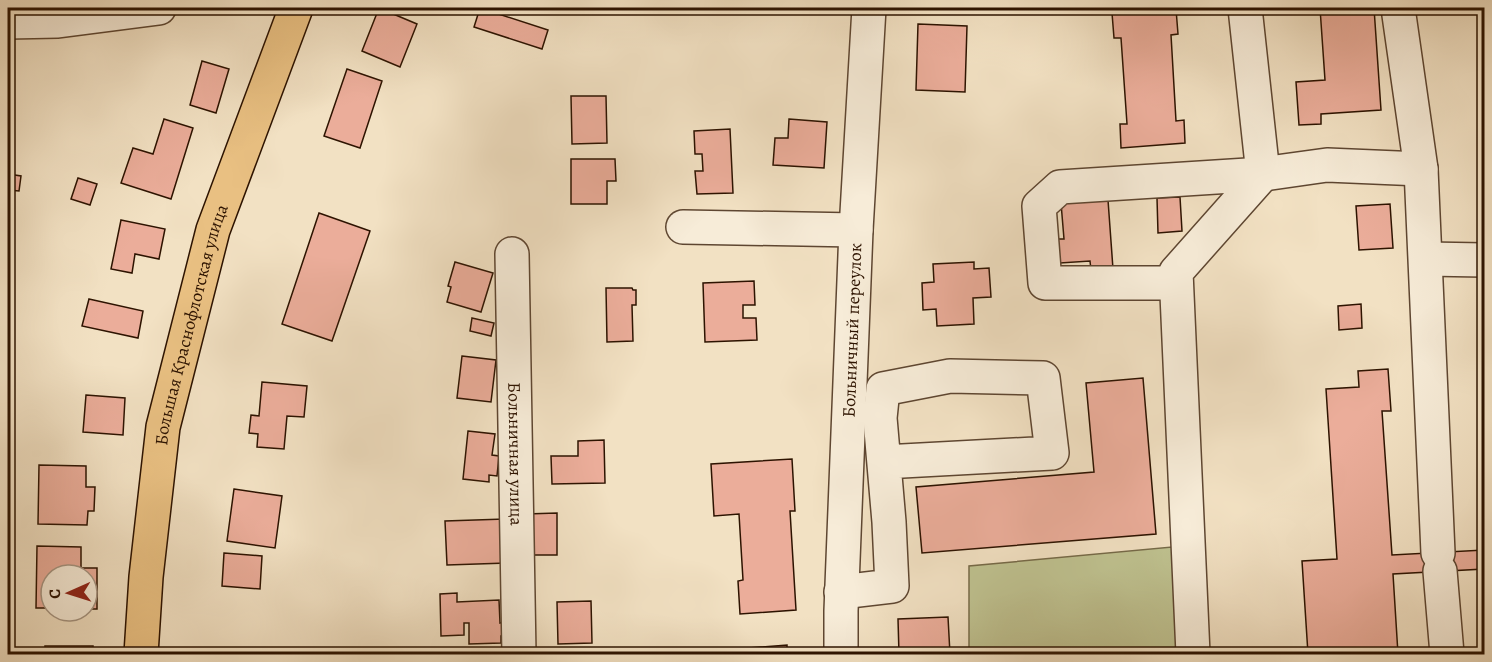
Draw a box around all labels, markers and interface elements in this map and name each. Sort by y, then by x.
street label: Большая Краснофлотская улица [149,200,234,447]
street label: Больничный переулок [837,242,867,418]
street label: Больничная улица [502,382,529,527]
north arrow [39,563,99,623]
text: С [44,588,66,599]

